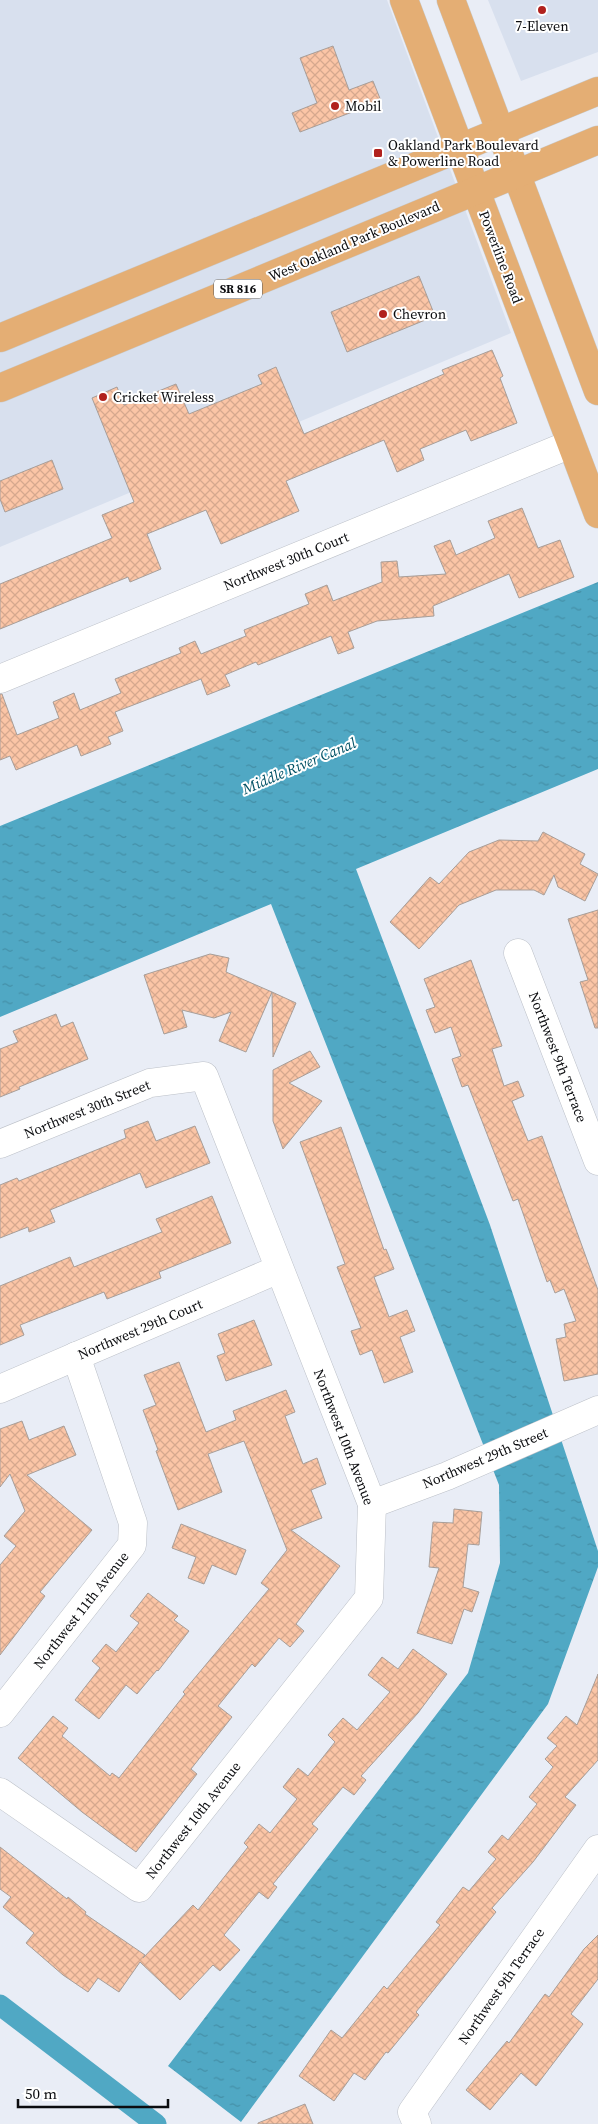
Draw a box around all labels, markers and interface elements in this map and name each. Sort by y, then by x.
marker: 7-Eleven [536,4,548,16]
place label: 7-Eleven [515,16,569,36]
place label: Mobil [345,96,381,116]
marker: Mobil [329,100,341,112]
place label: Oakland Park Boulevard & Powerline Road [388,135,539,171]
marker: Oakland Park Boulevard & Powerline Road [372,147,384,159]
street label: West Oakland Park Boulevard [265,196,443,286]
street label: Powerline Road [474,208,528,306]
road number: SR 816 [214,280,262,298]
place label: Chevron [393,304,447,324]
marker: Chevron [377,308,389,320]
place label: Cricket Wireless [113,387,214,407]
marker: Cricket Wireless [97,391,109,403]
street label: Northwest 30th Court [220,527,352,595]
water label: Middle River Canal [238,732,360,799]
street label: Northwest 9th Terrace [524,989,592,1125]
street label: Northwest 30th Street [21,1074,153,1143]
street label: Northwest 29th Court [75,1294,206,1364]
street label: Northwest 10th Avenue [309,1366,379,1508]
street label: Northwest 29th Street [419,1422,551,1493]
street label: Northwest 11th Avenue [29,1547,133,1673]
street label: Northwest 10th Avenue [141,1757,245,1883]
street label: Northwest 9th Terrace [453,1924,549,2048]
scale bar [18,2076,168,2108]
text: 50 m [25,2083,57,2104]

